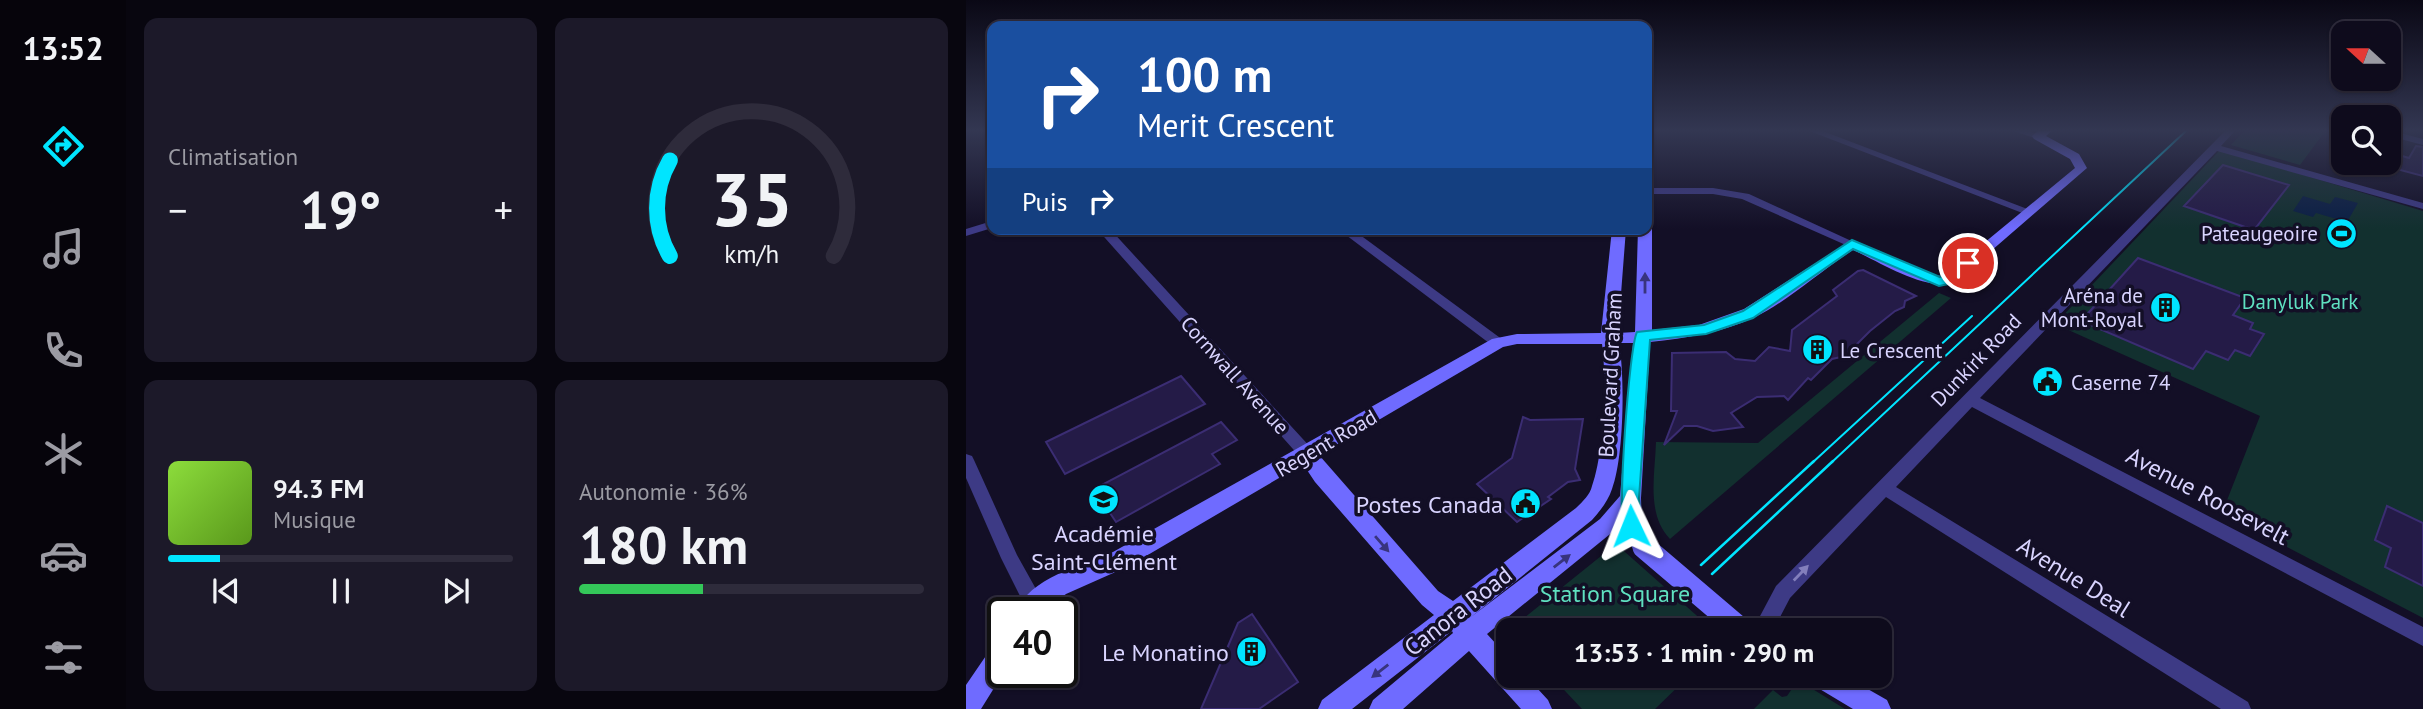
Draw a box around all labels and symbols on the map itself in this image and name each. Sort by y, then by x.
north arrow [2331,21,2401,91]
sports icon: Pateaugeoire [2324,216,2358,250]
place label: Pateaugeoire [2201,220,2318,247]
pin [1938,233,1998,293]
one-way arrow [1639,271,1651,293]
place label: Aréna de Mont-Royal [2041,282,2143,333]
park label: Danyluk Park [2242,288,2358,315]
building icon: Aréna de Mont-Royal [2149,290,2183,324]
street label: Boulevard Graham [1592,292,1628,458]
street label: Dunkirk Road [1925,308,2027,412]
street label: Cornwall Avenue [1175,310,1295,440]
building icon: Le Crescent [1800,333,1834,367]
place label: Le Crescent [1840,337,1942,364]
public building icon: Caserne 74 [2031,365,2065,399]
place label: Caserne 74 [2071,369,2170,396]
street label: Regent Road [1271,403,1381,483]
street label: Avenue Roosevelt [2121,440,2295,552]
school or university icon: Académie Saint-Clément [1087,482,1121,516]
public building icon: Postes Canada [1509,487,1543,521]
place label: Postes Canada [1356,489,1503,520]
position arrow [1594,489,1668,563]
place label: Académie Saint-Clément [1031,518,1177,577]
street label: Avenue Deal [2011,530,2137,624]
one-way arrow [1374,535,1390,553]
one-way arrow [1553,553,1571,568]
street label: Canora Road [1398,559,1518,663]
one-way arrow [1793,565,1809,582]
park label: Station Square [1540,578,1690,609]
speed limit sign: 40 [987,597,1078,688]
building icon: Le Monatino [1235,635,1269,669]
place label: Le Monatino [1102,637,1229,668]
one-way arrow [1371,664,1389,678]

